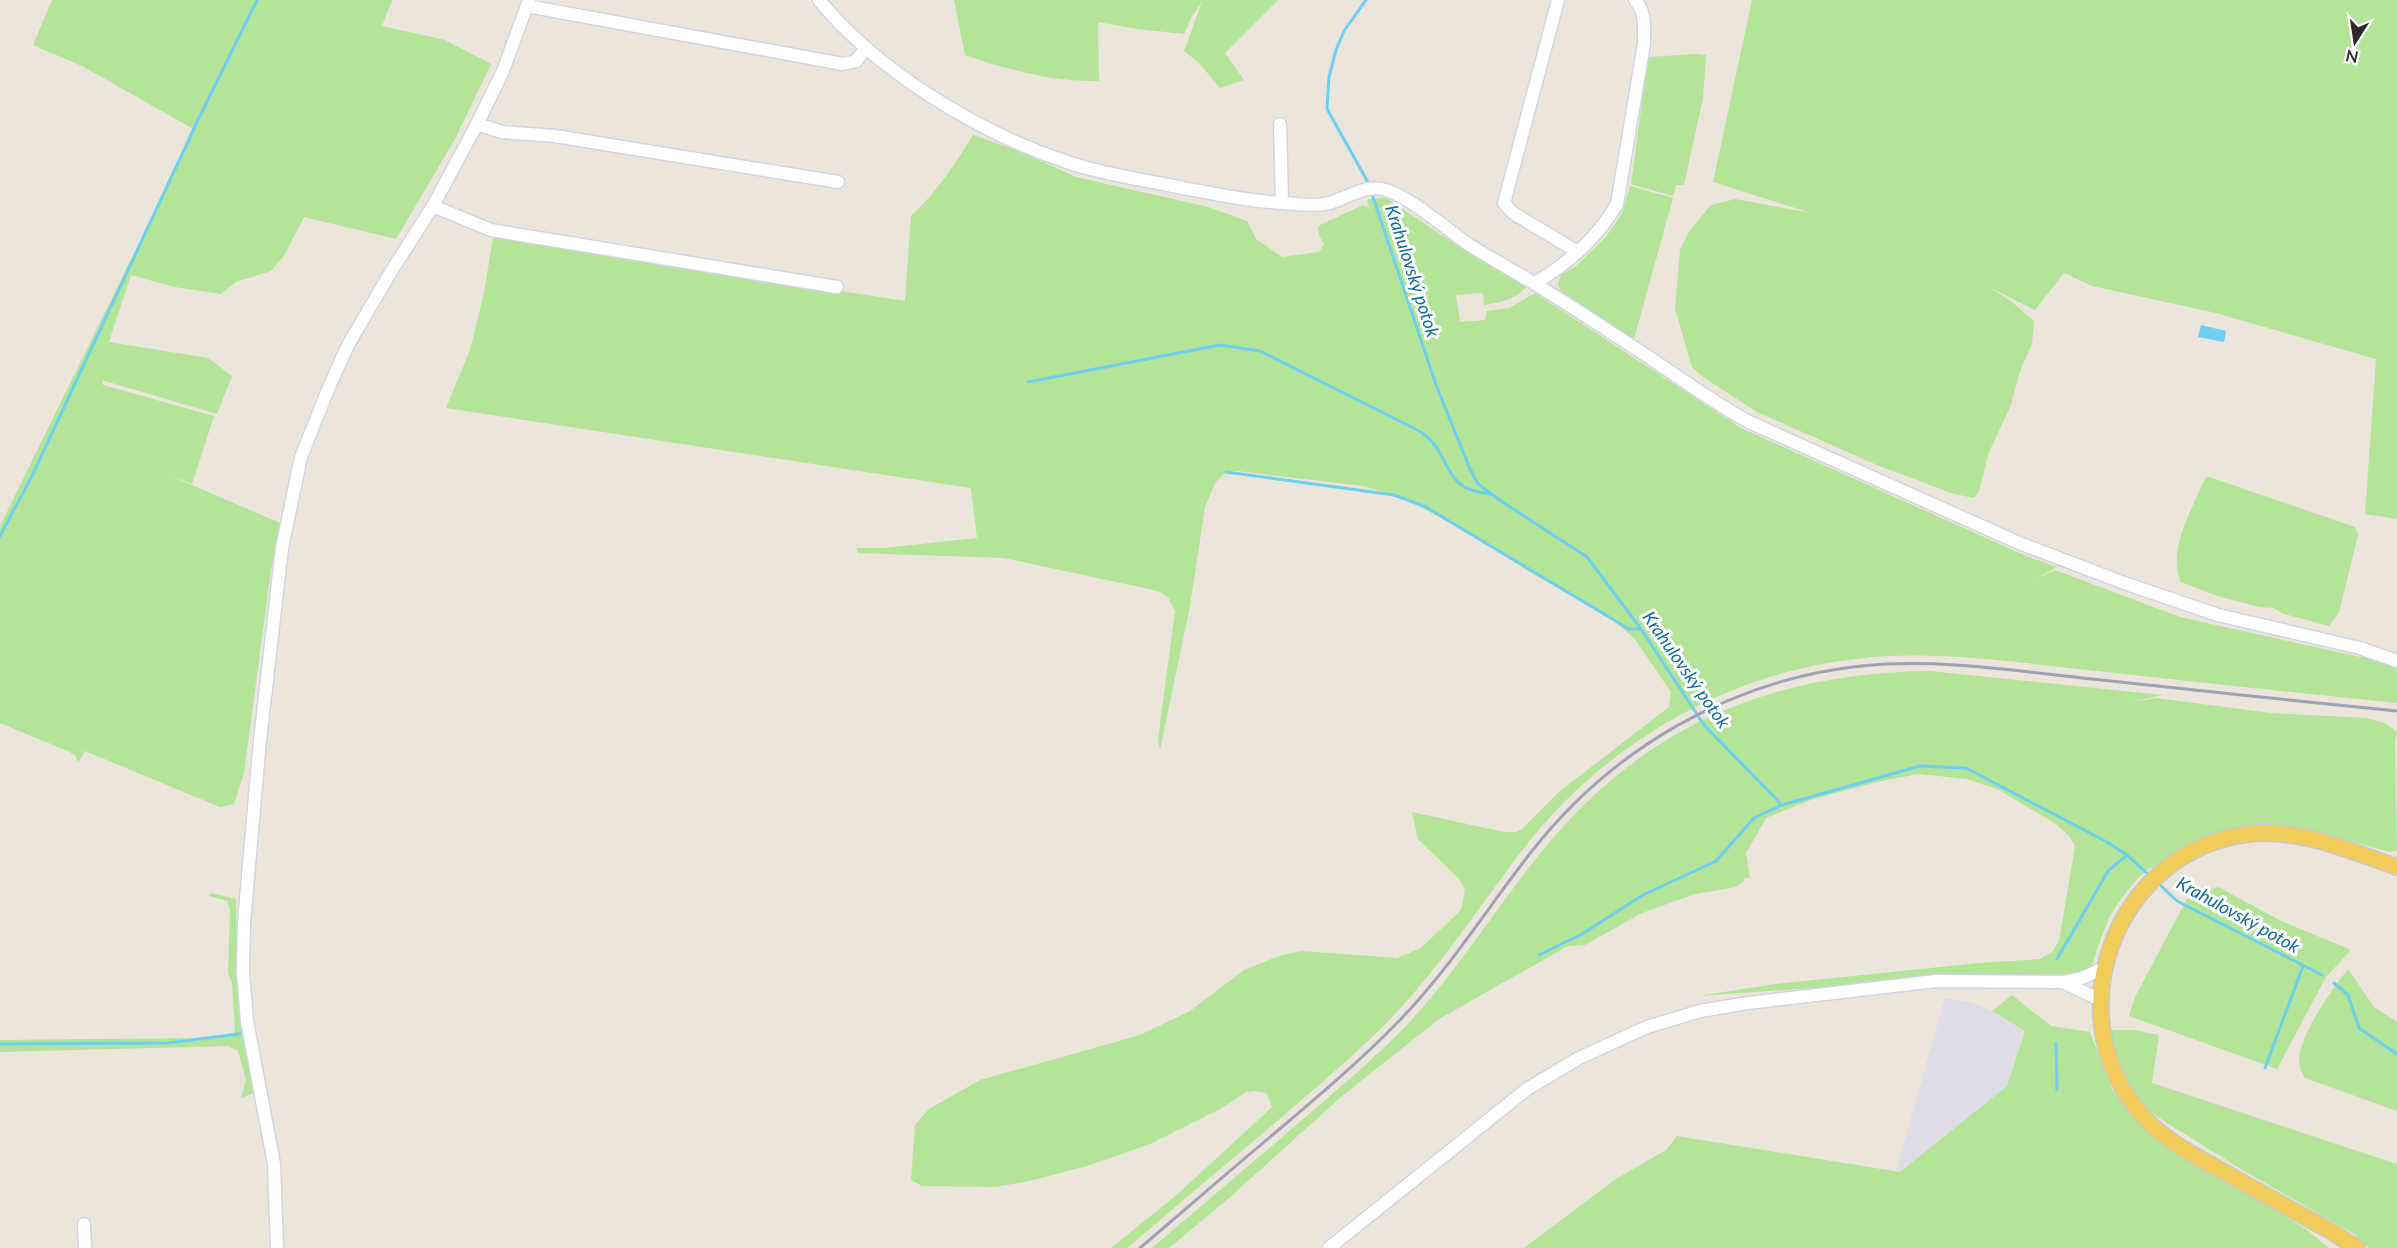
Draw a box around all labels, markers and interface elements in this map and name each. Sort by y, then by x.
north arrow [2325,12,2385,72]
text: N [2344,47,2360,68]
water label: Krahulovský potok [1381,202,1445,340]
water label: Krahulovský potok [1638,607,1736,732]
water label: Krahulovský potok [2173,871,2304,957]

